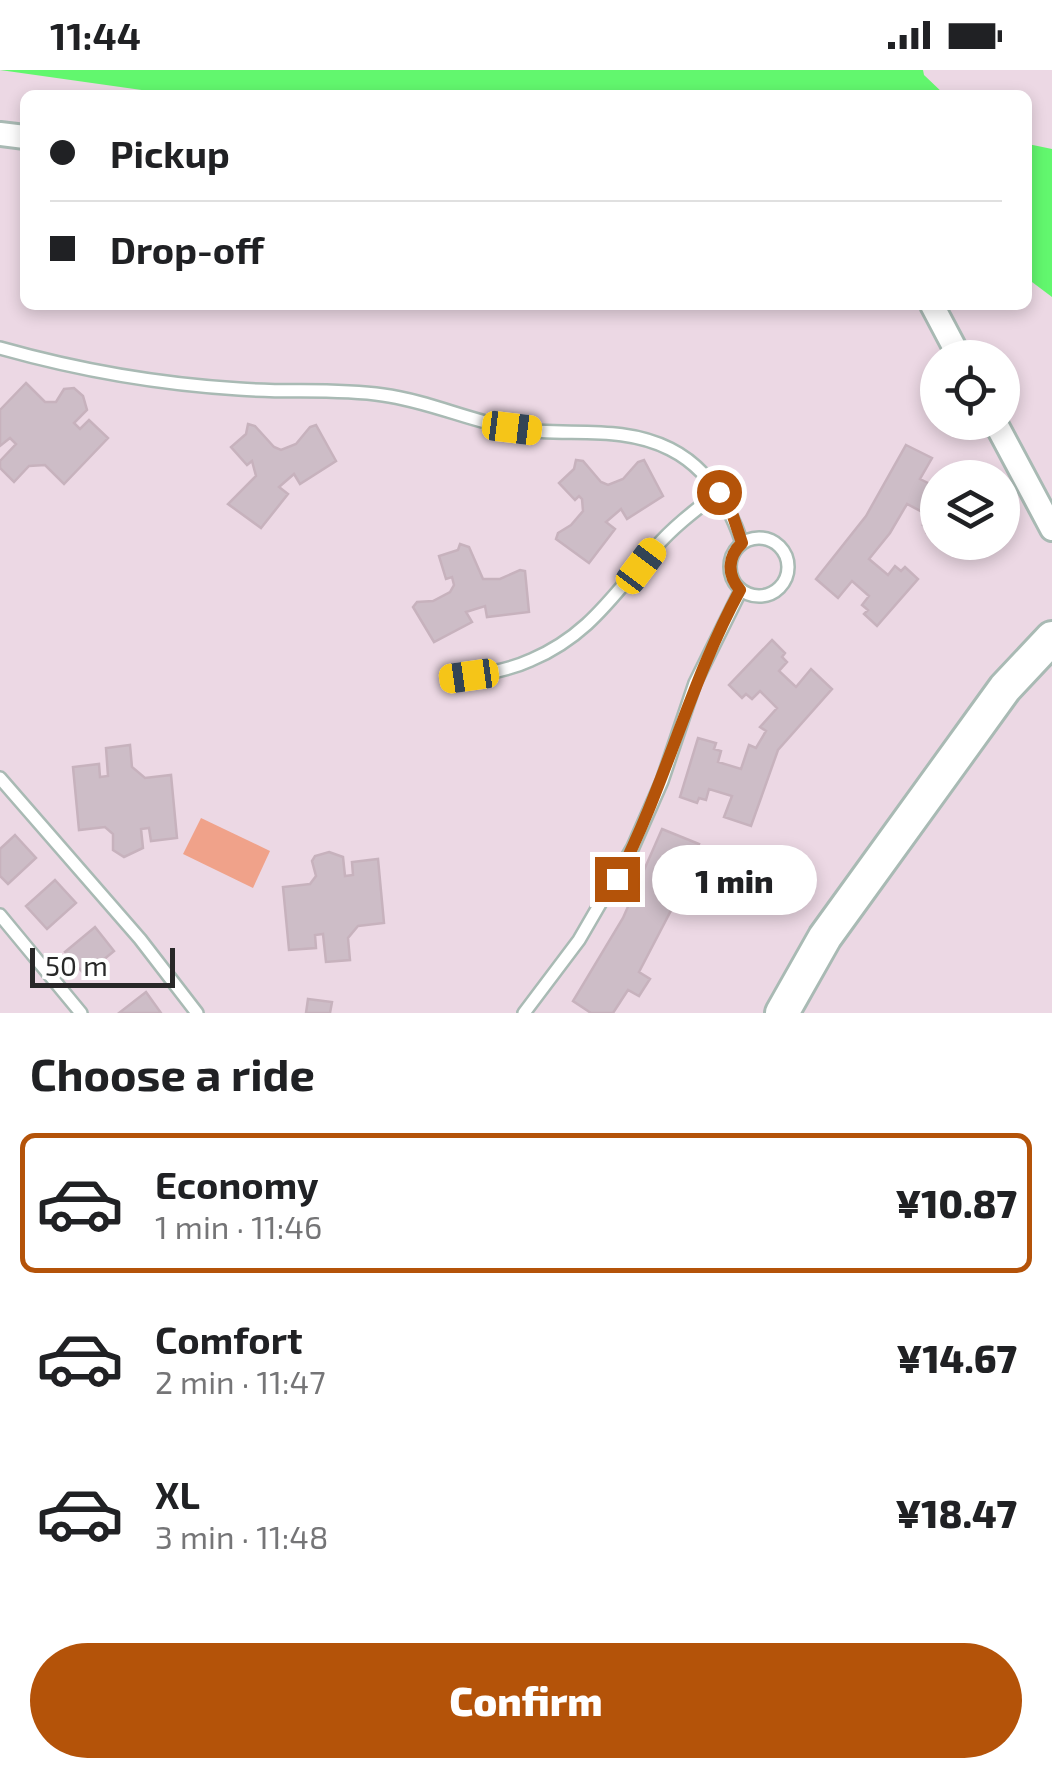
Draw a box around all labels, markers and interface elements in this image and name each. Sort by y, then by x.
text: 11:44 [50,12,141,58]
text: Pickup [110,130,230,176]
text: Drop-off [110,226,264,272]
map controls [920,340,1020,560]
button: locate [920,340,1020,440]
car [480,409,544,447]
button: layers [920,460,1020,560]
route start [697,470,742,515]
car [611,533,671,599]
car [437,657,501,695]
callout: 1 min [652,844,817,914]
route end [595,857,640,902]
text: 1 min [695,861,774,899]
scale bar [30,943,175,988]
text: 50 m [45,948,108,982]
text: Choose a ride [30,1046,315,1100]
icon: car [35,1158,125,1248]
text: Economy [155,1161,319,1207]
text: ¥10.87 [895,1180,1017,1226]
text: 1 min · 11:46 [155,1207,322,1245]
icon: car [35,1313,125,1403]
text: Comfort [155,1316,303,1362]
text: ¥14.67 [896,1335,1017,1381]
text: 2 min · 11:47 [155,1362,326,1400]
icon: car [35,1468,125,1558]
text: XL [155,1471,200,1517]
text: ¥18.47 [895,1490,1017,1536]
text: 3 min · 11:48 [155,1517,328,1555]
button: Confirm [30,1643,1022,1758]

